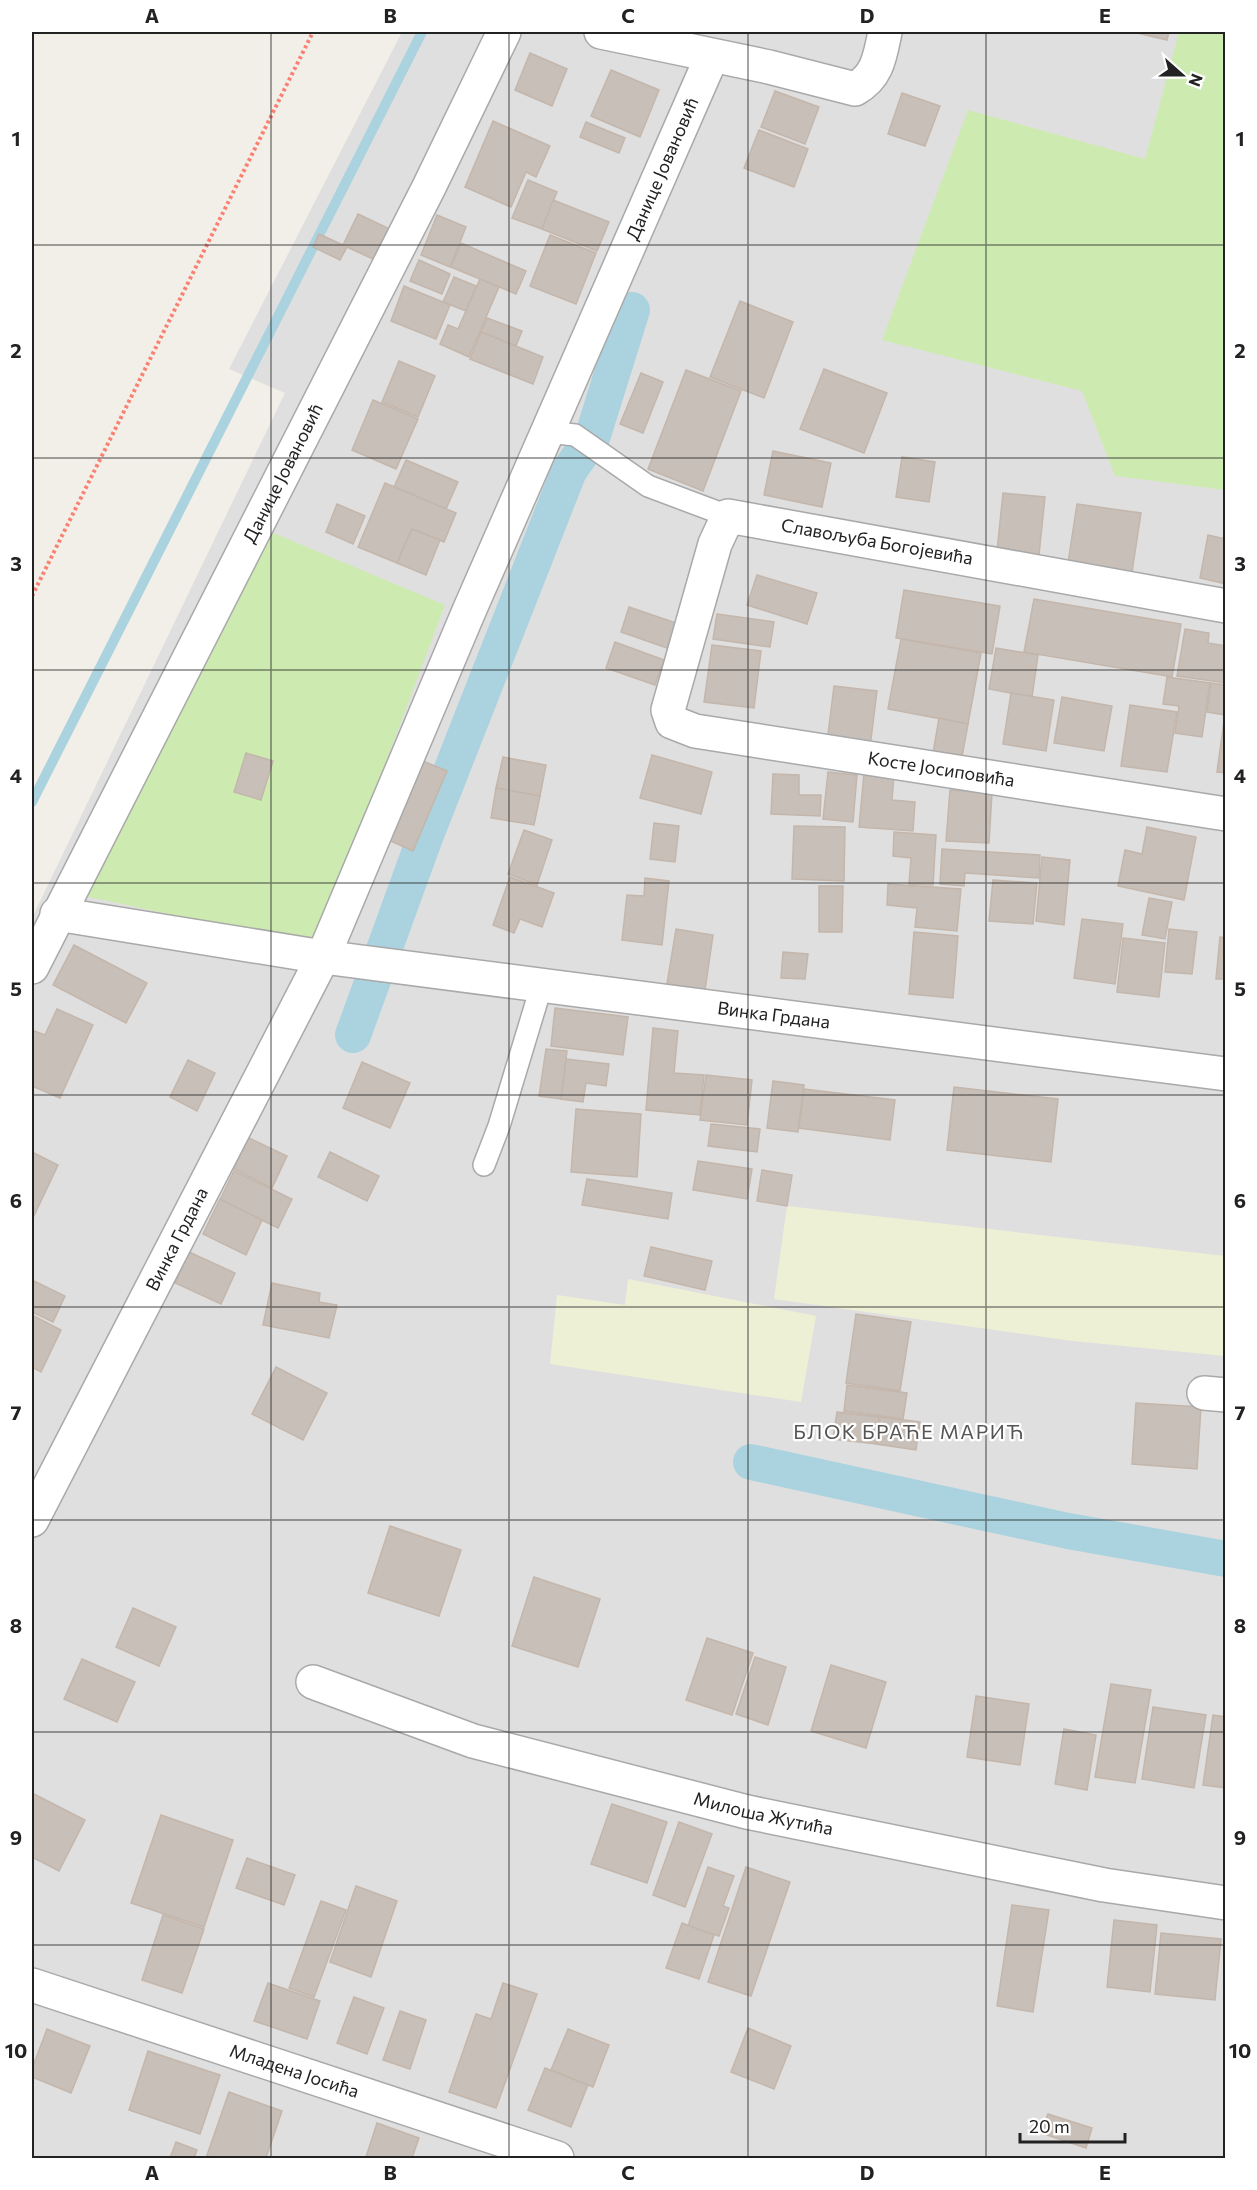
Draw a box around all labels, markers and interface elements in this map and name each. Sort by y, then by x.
text: A [145,3,159,27]
text: B [383,3,397,27]
text: C [621,3,635,27]
text: D [860,3,874,27]
text: E [1099,3,1111,27]
north arrow [1152,45,1212,105]
text: N [1185,72,1207,90]
street label: Данице Јовановић [621,94,703,243]
text: 1 [11,126,21,150]
text: 1 [1235,126,1245,150]
text: 2 [10,338,22,362]
text: 2 [1234,338,1246,362]
street label: Данице Јовановић [238,399,327,546]
street label: Славољуба Богојевића [780,513,975,569]
text: 3 [10,551,22,575]
text: 3 [1234,551,1246,575]
street label: Косте Јосиповића [866,746,1016,791]
text: 4 [10,763,22,787]
text: 4 [1234,763,1246,787]
text: 5 [10,976,22,1000]
text: 5 [1234,976,1246,1000]
street label: Винка Грдана [716,996,832,1033]
street label: Винка Грдана [140,1183,212,1294]
text: 6 [10,1188,22,1212]
text: 6 [1234,1188,1246,1212]
text: 7 [11,1400,22,1424]
text: 7 [1235,1400,1246,1424]
district label: БЛОК БРАЋЕ МАРИЋ [793,1419,1025,1443]
text: 8 [10,1613,22,1637]
text: 8 [1234,1613,1246,1637]
street label: Милоша Жутића [692,1787,835,1839]
text: 9 [10,1825,22,1849]
text: 9 [1234,1825,1246,1849]
text: 10 [5,2038,27,2062]
text: 10 [1229,2038,1251,2062]
street label: Младена Јосића [227,2039,362,2102]
scale bar [1020,2106,1125,2144]
text: 20 m [1029,2115,1070,2137]
text: A [145,2160,159,2184]
text: B [383,2160,397,2184]
text: C [621,2160,635,2184]
text: D [860,2160,874,2184]
text: E [1099,2160,1111,2184]

